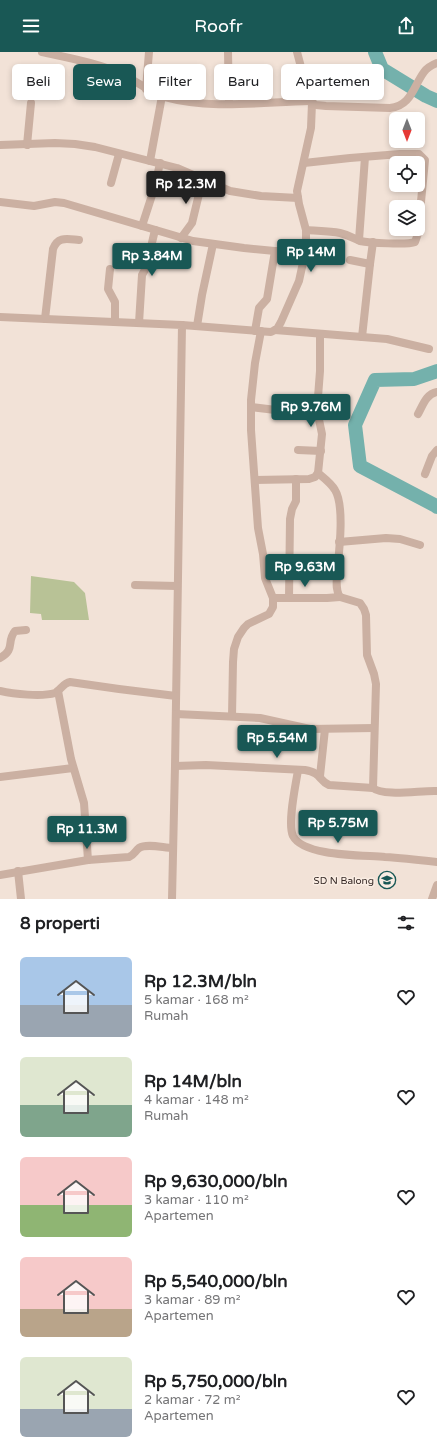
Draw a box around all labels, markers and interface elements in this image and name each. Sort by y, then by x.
icon: menu [20,15,42,37]
text: Roofr [194,15,243,37]
icon: share [395,15,417,37]
chip: Beli [12,64,65,100]
chip: Sewa [73,64,136,100]
chip: Filter [144,64,206,100]
chip: Baru [214,64,273,100]
chip: Apartemen [281,64,384,100]
north arrow [389,112,425,148]
map controls [389,112,425,236]
button: locate [389,156,425,192]
pin: Rp 12.3M [145,171,227,205]
text: Rp 12.3M [155,176,217,192]
button: layers [389,200,425,236]
pin: Rp 14M [278,239,344,273]
pin: Rp 3.84M [111,243,193,277]
text: Rp 14M [286,244,336,260]
text: Rp 3.84M [121,248,183,264]
pin: Rp 9.76M [270,394,352,428]
text: Rp 9.76M [280,399,342,415]
pin: Rp 9.63M [264,554,346,588]
text: Rp 9.63M [274,559,336,575]
pin: Rp 5.54M [236,725,318,759]
text: Rp 5.54M [246,730,308,746]
pin: Rp 5.75M [297,810,379,844]
text: Rp 5.75M [307,815,369,831]
pin: Rp 11.3M [46,816,128,850]
text: Rp 11.3M [56,821,118,837]
school or university icon: SD N Balong [377,870,397,890]
place label: SD N Balong [314,875,374,887]
icon: filters [395,912,417,934]
text: 8 properti [20,913,100,934]
text: Rp 12.3M/bln [144,971,257,992]
icon: home [52,973,100,1021]
icon: heart [395,986,417,1008]
text: 5 kamar · 168 m² [144,992,249,1008]
text: Rumah [144,1008,188,1024]
text: Rp 14M/bln [144,1071,242,1092]
icon: home [52,1073,100,1121]
icon: heart [395,1086,417,1108]
text: 4 kamar · 148 m² [144,1092,249,1108]
text: Rumah [144,1108,188,1124]
text: Rp 9,630,000/bln [144,1171,288,1192]
icon: home [52,1173,100,1221]
icon: heart [395,1186,417,1208]
text: 3 kamar · 110 m² [144,1192,249,1208]
text: Apartemen [144,1208,214,1224]
text: Rp 5,540,000/bln [144,1271,288,1292]
icon: home [52,1273,100,1321]
icon: heart [395,1286,417,1308]
text: 3 kamar · 89 m² [144,1292,241,1308]
text: Apartemen [144,1308,214,1324]
text: Rp 5,750,000/bln [144,1371,287,1392]
icon: home [52,1373,100,1421]
icon: heart [395,1386,417,1408]
text: 2 kamar · 72 m² [144,1392,241,1408]
text: Apartemen [144,1408,214,1424]

